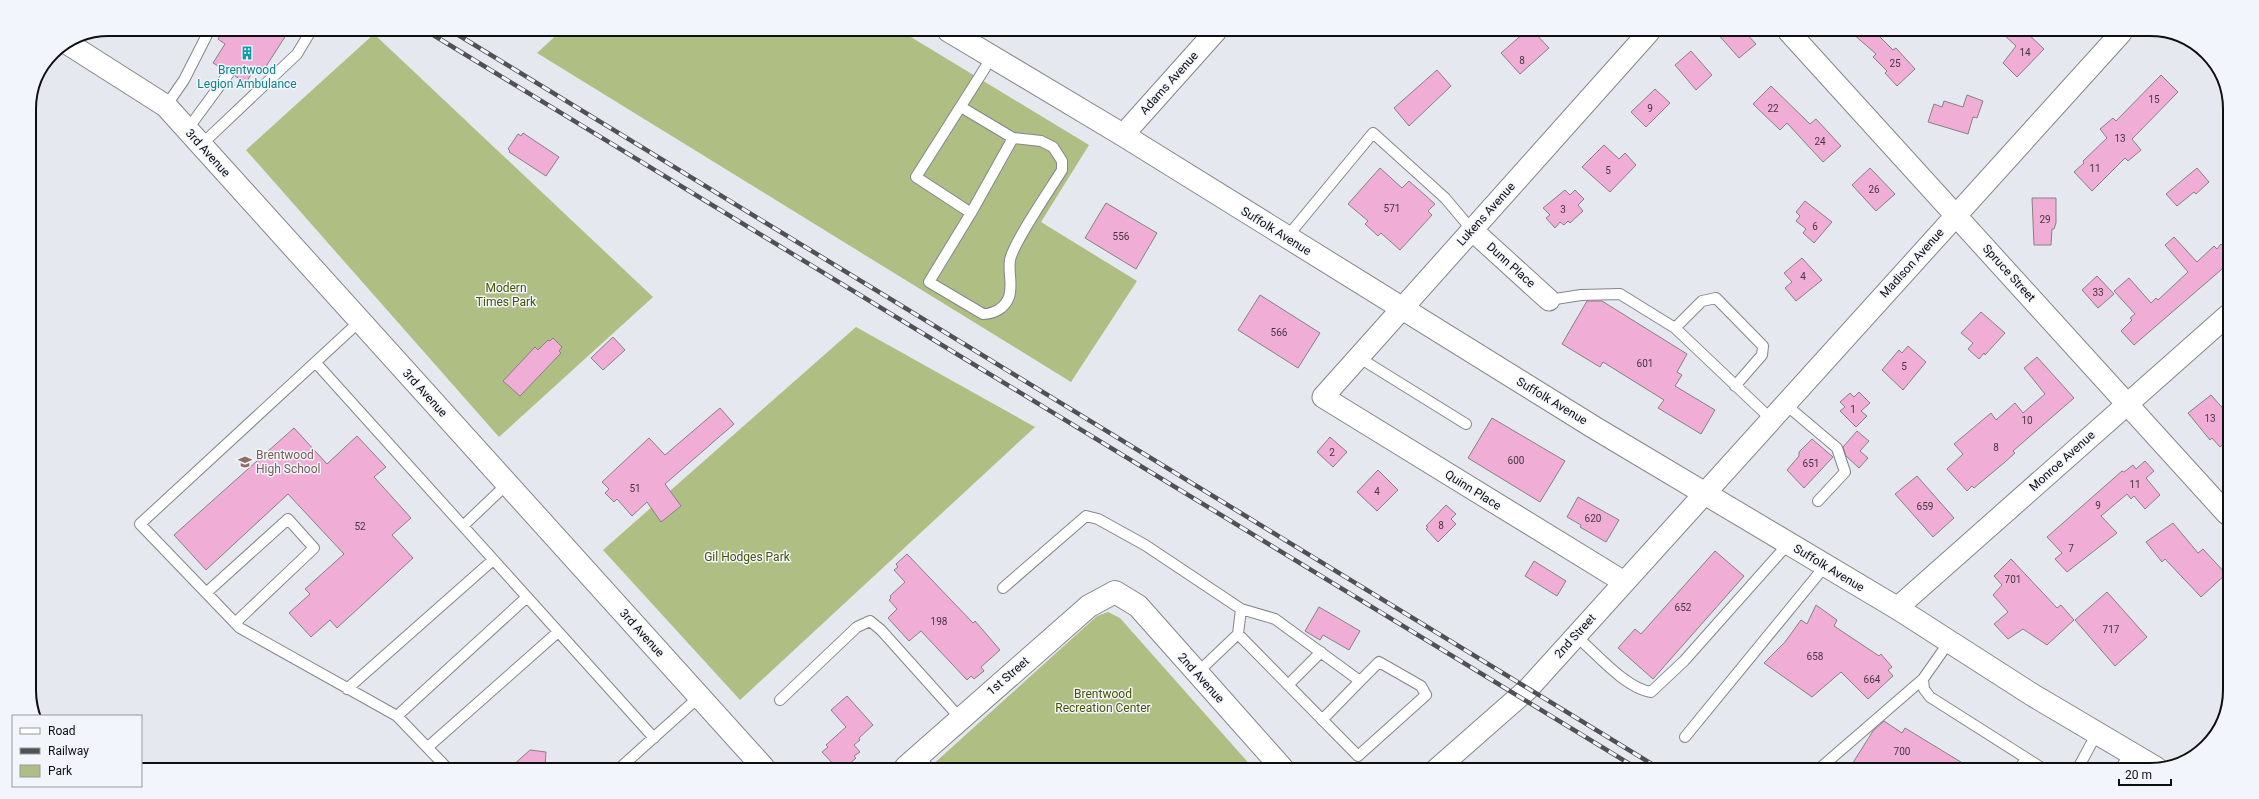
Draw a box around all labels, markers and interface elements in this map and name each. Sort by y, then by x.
building icon: Brentwood Legion Ambulance [239,45,255,61]
house number: 14 [2019,47,2031,58]
street label: Adams Avenue [1137,49,1201,117]
house number: 8 [1519,55,1525,66]
house number: 25 [1889,58,1901,69]
place label: Brentwood Legion Ambulance [197,63,297,91]
house number: 15 [2148,94,2160,105]
house number: 9 [1647,103,1653,114]
house number: 22 [1767,103,1779,114]
street label: 3rd Avenue [183,126,233,180]
house number: 13 [2114,133,2126,144]
house number: 24 [1814,136,1826,147]
house number: 11 [2089,163,2101,174]
house number: 5 [1605,165,1611,176]
street label: Lukens Avenue [1454,180,1518,248]
house number: 26 [1868,184,1880,195]
house number: 571 [1384,203,1400,214]
street label: Suffolk Avenue [1238,204,1314,258]
house number: 3 [1560,204,1566,215]
house number: 29 [2039,214,2051,225]
house number: 6 [1812,221,1818,232]
street label: Madison Avenue [1877,225,1947,301]
house number: 556 [1113,231,1130,242]
street label: Dunn Place [1484,240,1538,290]
street label: Spruce Street [1980,242,2038,304]
house number: 4 [1800,271,1806,282]
park label: Modern Times Park [476,281,537,309]
house number: 33 [2092,287,2104,298]
house number: 566 [1271,327,1288,338]
house number: 601 [1637,358,1653,369]
house number: 5 [1901,361,1907,372]
street label: 3rd Avenue [400,366,450,420]
street label: Suffolk Avenue [1514,374,1590,428]
house number: 1 [1850,404,1856,415]
house number: 13 [2204,413,2216,424]
house number: 10 [2021,415,2033,426]
street label: Monroe Avenue [2026,428,2098,494]
house number: 8 [1993,442,1999,453]
house number: 2 [1329,447,1335,458]
place label: Brentwood High School [256,448,320,476]
school or university icon: Brentwood High School [237,454,253,470]
house number: 600 [1508,455,1525,466]
house number: 651 [1803,458,1819,469]
street label: Quinn Place [1442,467,1504,513]
house number: 11 [2129,479,2141,490]
house number: 51 [629,483,641,494]
house number: 4 [1374,486,1380,497]
house number: 9 [2095,500,2101,511]
house number: 659 [1917,501,1933,512]
house number: 620 [1585,513,1602,524]
house number: 8 [1438,520,1444,531]
house number: 52 [354,521,366,532]
street label: Suffolk Avenue [1791,541,1867,595]
house number: 7 [2068,543,2074,554]
park label: Gil Hodges Park [704,550,791,564]
house number: 701 [2005,574,2021,585]
house number: 652 [1675,602,1692,613]
street label: 3rd Avenue [617,606,667,660]
street label: 2nd Street [1551,611,1599,661]
house number: 198 [931,616,948,627]
house number: 717 [2103,624,2120,635]
street label: 2nd Avenue [1175,650,1227,706]
house number: 658 [1807,651,1824,662]
street label: 1st Street [984,654,1032,698]
house number: 664 [1864,674,1881,685]
park label: Brentwood Recreation Center [1055,687,1151,715]
legend [12,715,142,787]
text: Road [48,724,76,738]
text: Railway [48,744,89,758]
house number: 700 [1894,746,1911,757]
scale bar [2119,761,2171,787]
text: Park [48,764,73,778]
text: 20 m [2125,768,2152,782]

